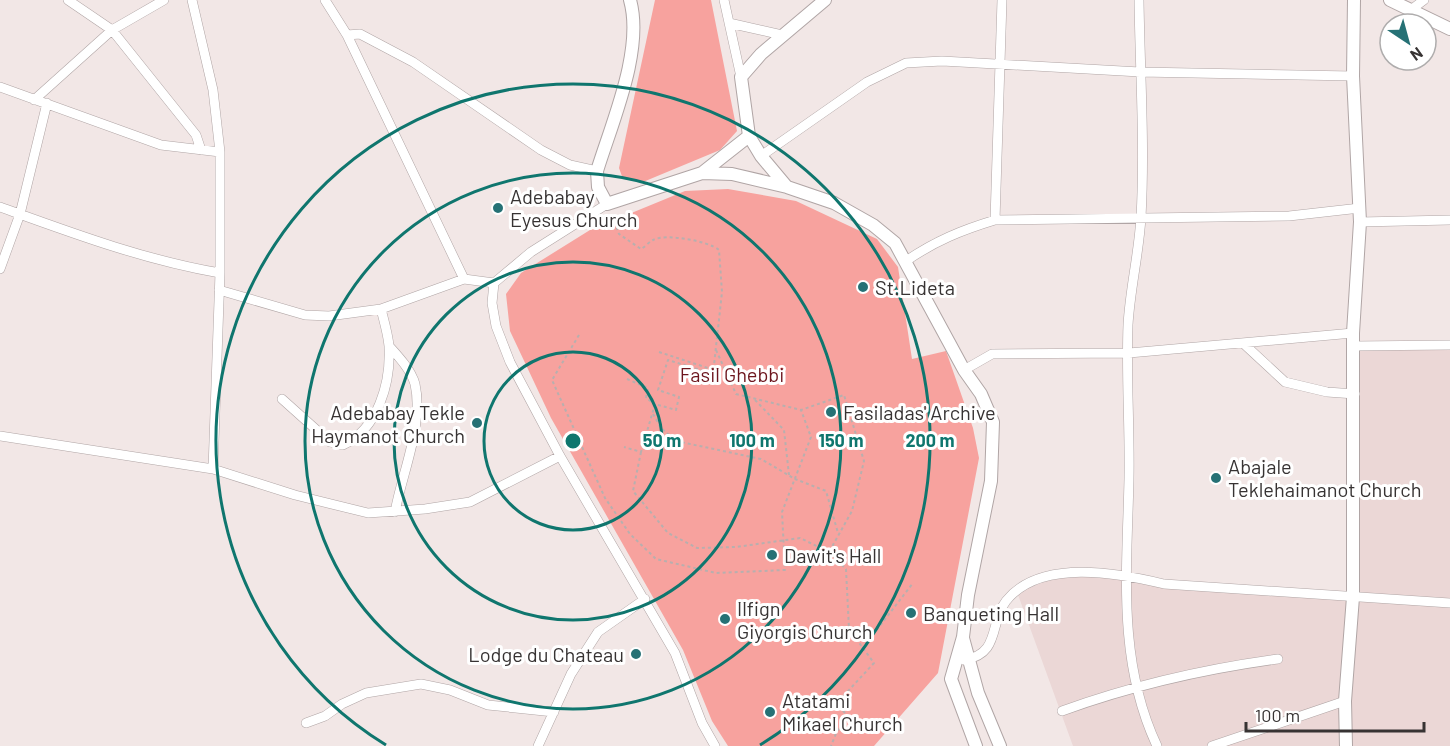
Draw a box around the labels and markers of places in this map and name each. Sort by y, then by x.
place label: Adebabay Eyesus Church [510,184,637,231]
marker: Adebabay Eyesus Church [491,201,505,215]
place label: St.Lideta [875,275,955,299]
marker: St.Lideta [856,280,870,294]
place label: Adebabay Tekle Haymanot Church [311,400,465,447]
place label: Fasiladas' Archive [843,400,996,424]
marker: Fasiladas' Archive [824,405,838,419]
marker: Adebabay Tekle Haymanot Church [470,416,484,430]
centre of rings [563,431,583,451]
place label: Abajale Teklehaimanot Church [1228,454,1421,501]
marker: Abajale Teklehaimanot Church [1209,471,1223,485]
place label: Dawit's Hall [784,543,881,567]
marker: Dawit's Hall [765,548,779,562]
place label: Ilfign Giyorgis Church [737,596,873,643]
place label: Banqueting Hall [923,601,1059,625]
marker: Banqueting Hall [904,606,918,620]
marker: Ilfign Giyorgis Church [718,612,732,626]
place label: Lodge du Chateau [468,642,624,666]
marker: Lodge du Chateau [629,647,643,661]
place label: Atatami Mikael Church [782,688,903,735]
marker: Atatami Mikael Church [763,705,777,719]

